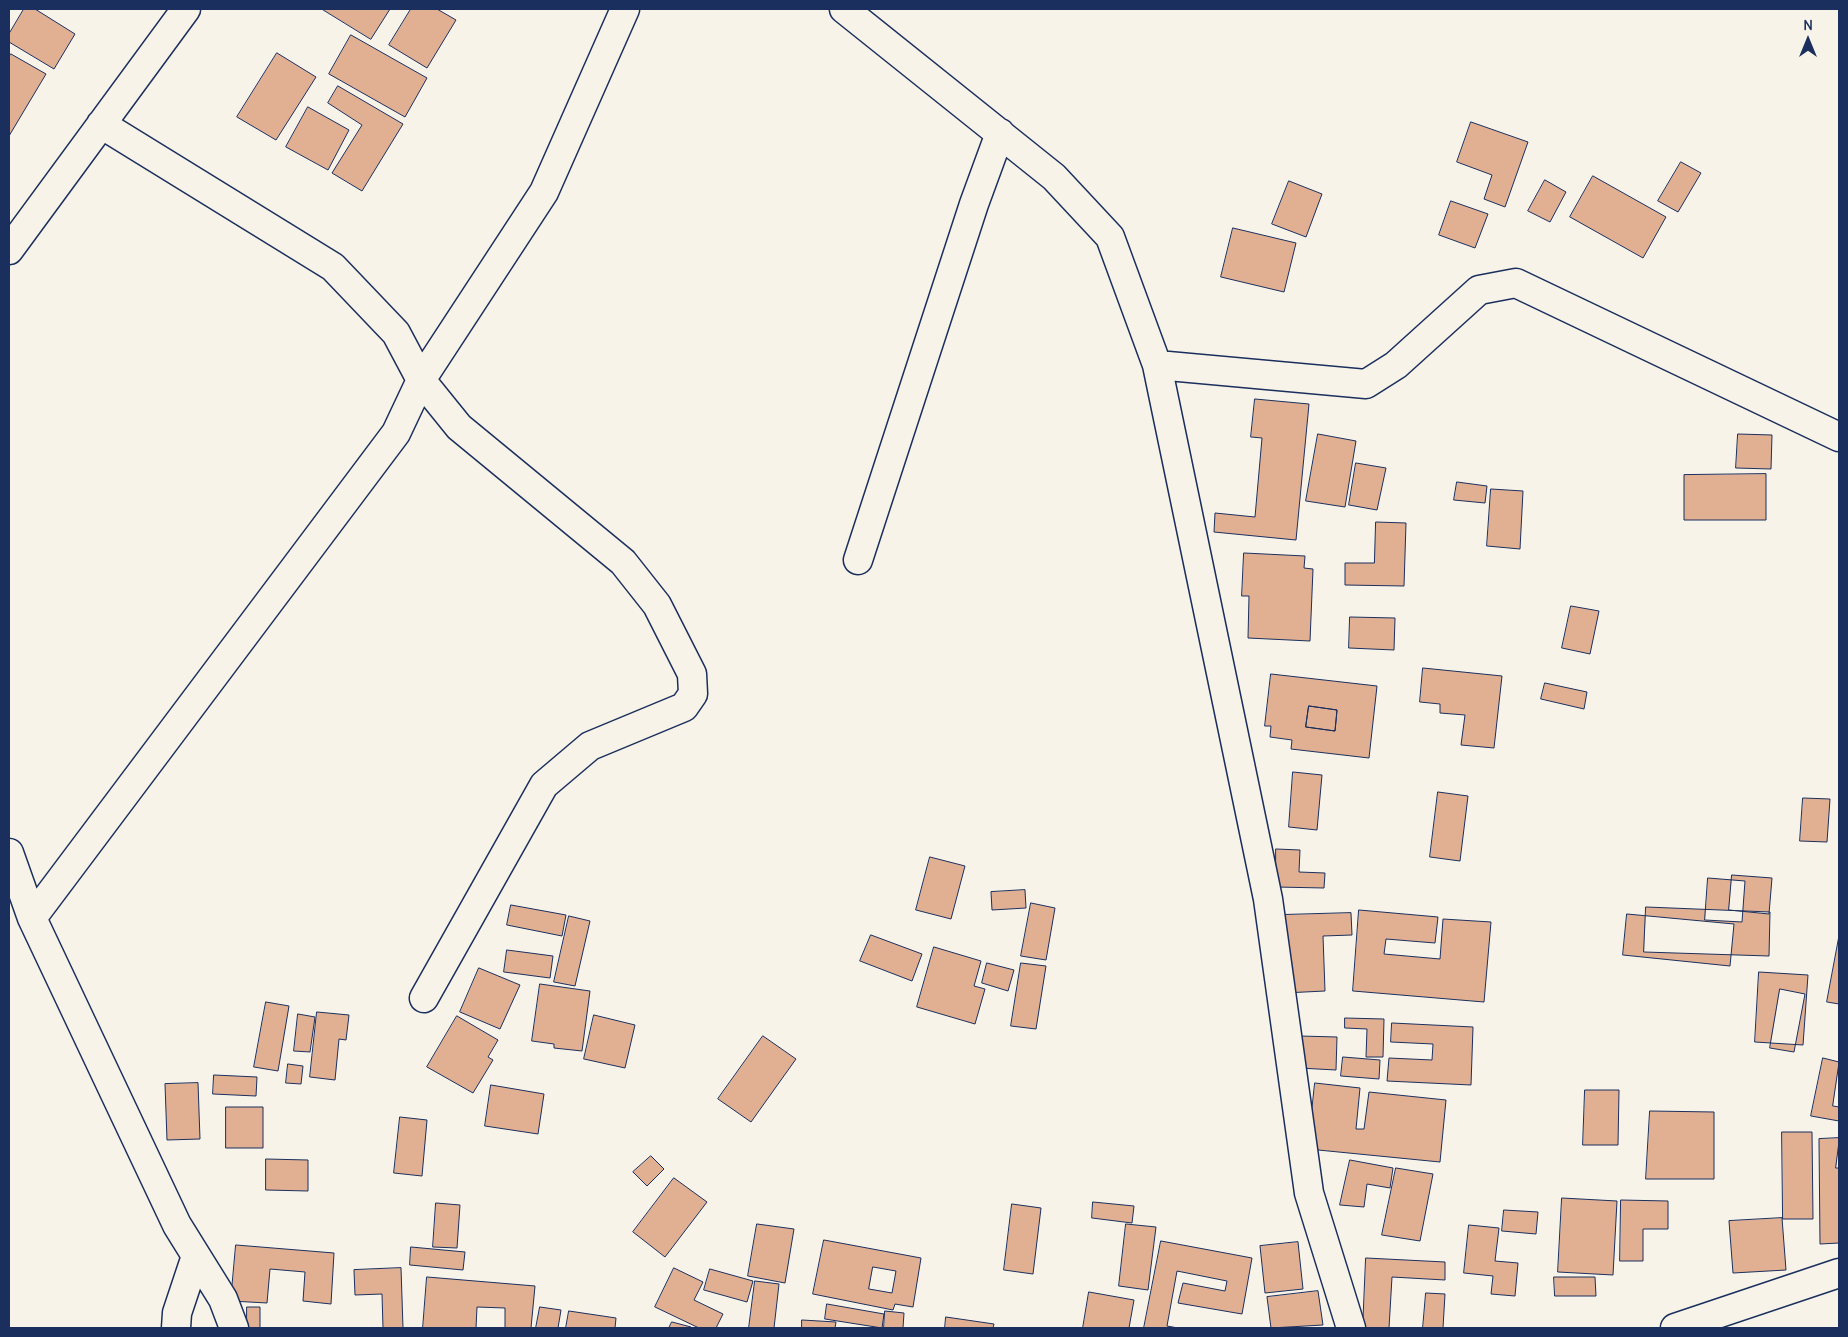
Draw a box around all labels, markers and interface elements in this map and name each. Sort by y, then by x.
north arrow [1783,15,1833,65]
text: N [1803,16,1813,34]

